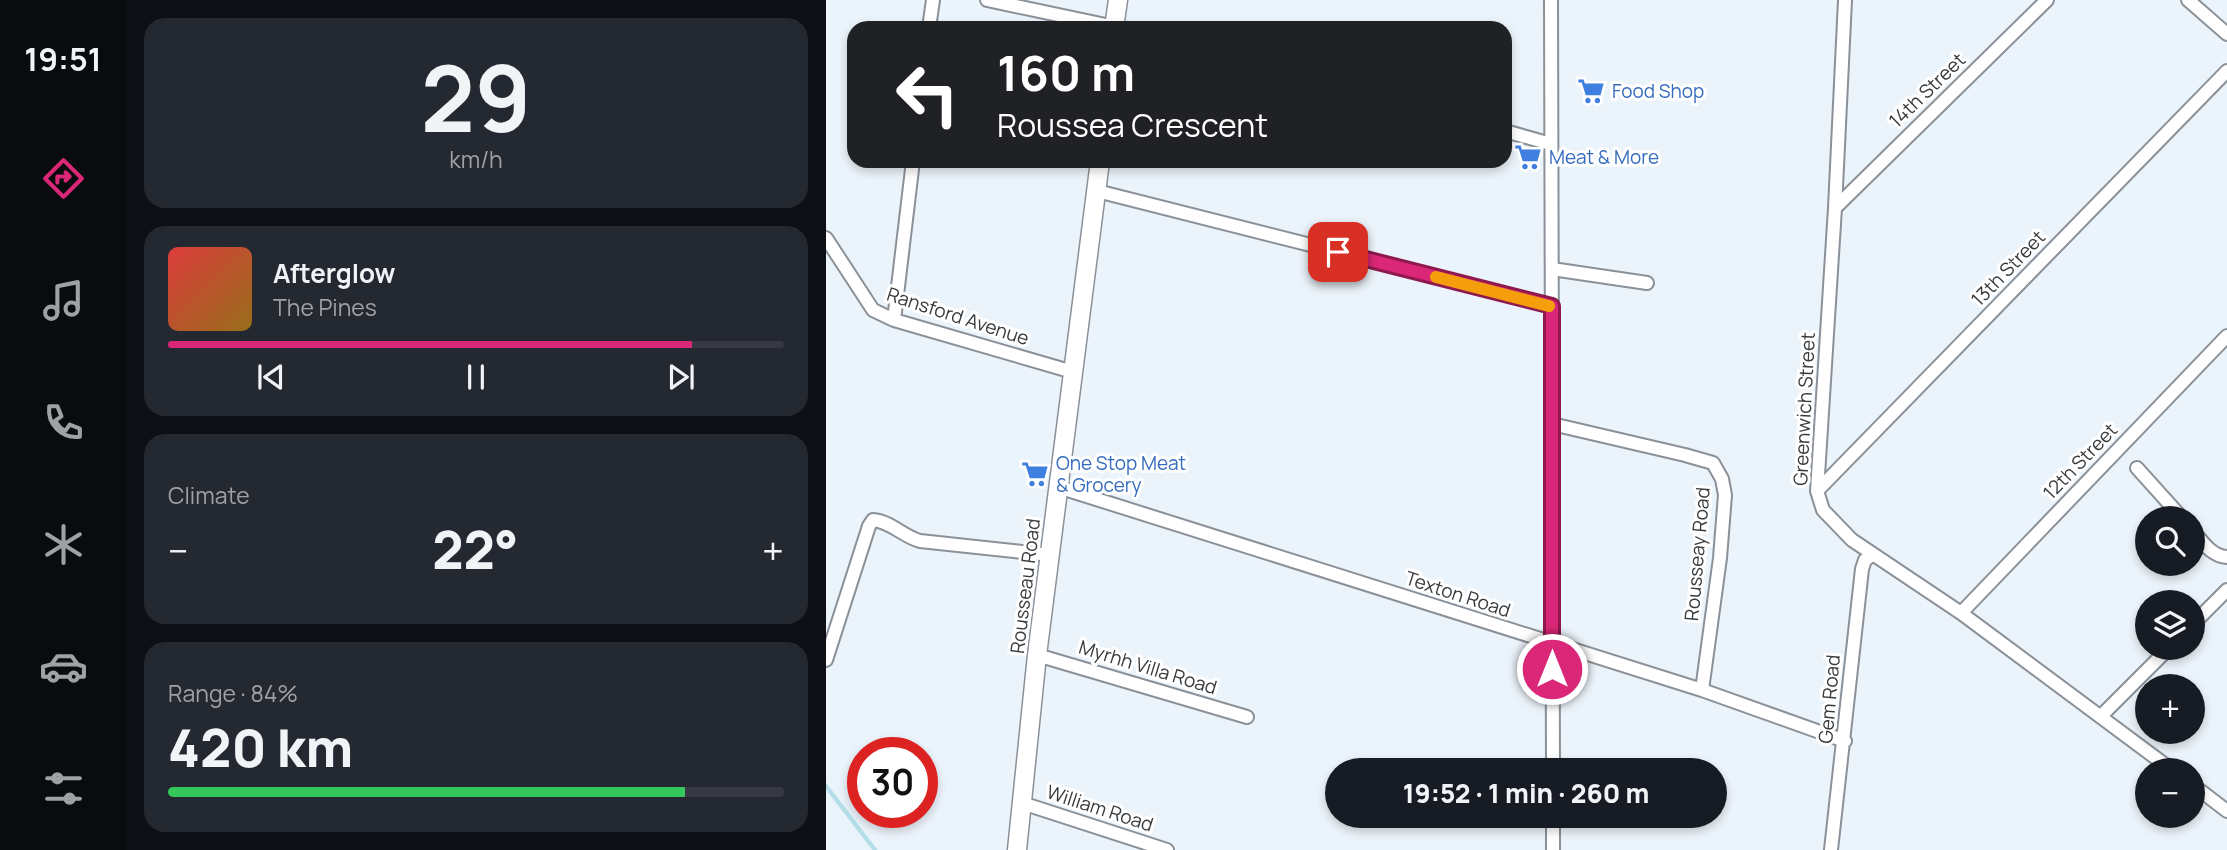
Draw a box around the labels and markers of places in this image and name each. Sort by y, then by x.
supermarket icon: Food Shop [1576,76,1606,106]
place label: Food Shop [1612,78,1704,104]
supermarket icon: Meat & More [1513,142,1543,172]
place label: Meat & More [1549,144,1659,170]
pin [1308,222,1368,282]
place label: One Stop Meat & Grocery [1056,450,1186,498]
supermarket icon: One Stop Meat & Grocery [1020,459,1050,489]

